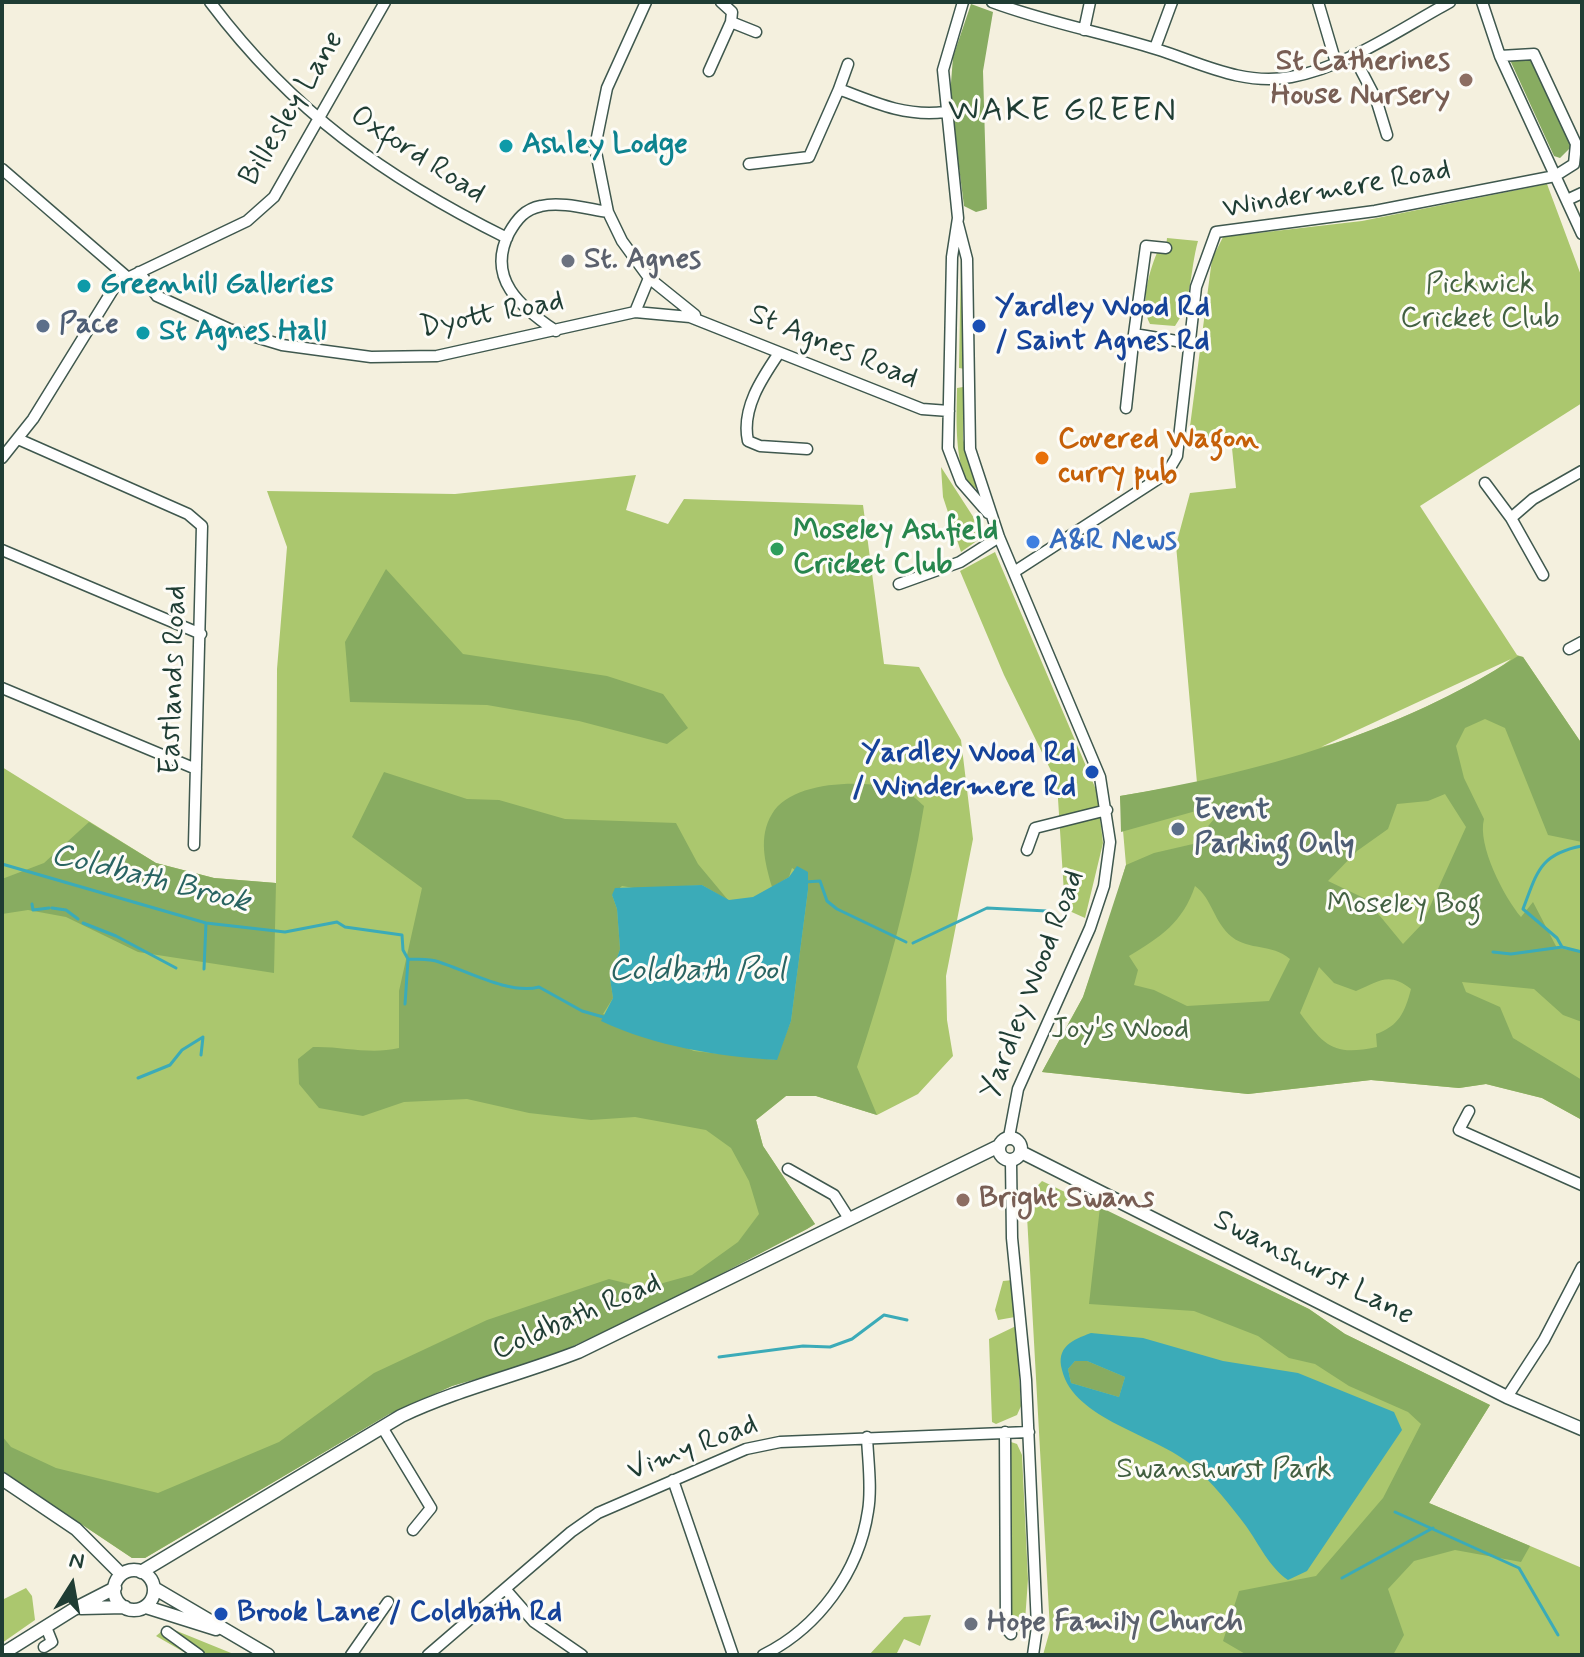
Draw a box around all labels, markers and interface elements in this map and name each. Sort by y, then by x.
street label: Billesley Lane [233,25,353,193]
place label: St Catherines House Nursery [1271,45,1450,116]
marker: St Catherines House Nursery [1457,71,1475,89]
district label: WAKE GREEN [945,93,1181,133]
street label: Oxford Road [343,99,491,213]
place label: Ashley Lodge [522,128,688,164]
marker: Ashley Lodge [497,137,515,155]
street label: Windermere Road [1220,153,1454,229]
place label: St. Agnes [584,243,701,279]
marker: St. Agnes [559,252,577,270]
place label: Greenhill Galleries [100,268,334,304]
park label: Pickwick Cricket Club [1400,268,1560,338]
marker: Greenhill Galleries [75,277,93,295]
street label: Dyott Road [417,284,567,348]
place label: Yardley Wood Rd / Saint Agnes Rd [995,291,1210,362]
street label: St Agnes Road [743,298,923,398]
place label: Pace [59,308,119,344]
place label: St Agnes Hall [159,315,326,351]
marker: Pace [34,317,52,335]
marker: Yardley Wood Rd / Saint Agnes Rd [970,317,988,335]
marker: St Agnes Hall [134,324,152,342]
place label: Covered Wagon curry pub [1058,423,1259,494]
marker: Covered Wagon curry pub [1033,449,1051,467]
place label: Moseley Ashfield Cricket Club [793,514,998,584]
place label: A&R News [1049,524,1177,560]
marker: A&R News [1024,533,1042,551]
marker: Moseley Ashfield Cricket Club [768,540,786,558]
street label: Eastlands Road [154,585,196,775]
place label: Yardley Wood Rd / Windermere Rd [852,737,1076,808]
marker: Yardley Wood Rd / Windermere Rd [1083,763,1101,781]
place label: Event Parking Only [1194,794,1354,864]
marker: Event Parking Only [1169,820,1187,838]
water label: Coldbath Brook [47,837,253,923]
street label: Yardley Wood Road [974,865,1094,1105]
park label: Moseley Bog [1327,888,1481,924]
water label: Coldbath Pool [609,953,785,991]
park label: Joy's Wood [1051,1013,1189,1049]
place label: Bright Swans [979,1182,1154,1218]
marker: Bright Swans [954,1191,972,1209]
street label: Swanshurst Lane [1207,1203,1419,1335]
street label: Coldbath Road [487,1266,667,1370]
street label: Vimy Road [623,1408,763,1490]
park label: Swanshurst Park [1116,1453,1332,1489]
north arrow [32,1545,112,1625]
text: N [67,1546,86,1577]
place label: Brook Lane / Coldbath Rd [237,1596,562,1632]
marker: Brook Lane / Coldbath Rd [212,1605,230,1623]
place label: Hope Family Church [987,1606,1243,1642]
marker: Hope Family Church [962,1615,980,1633]

